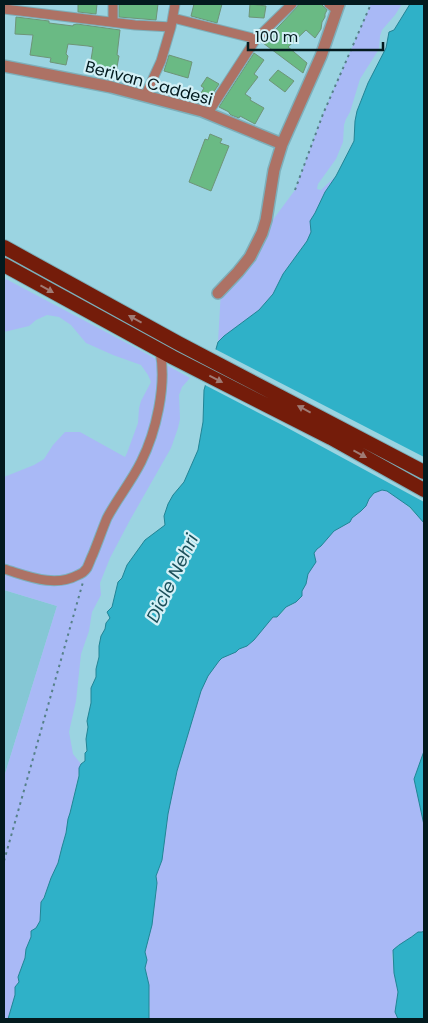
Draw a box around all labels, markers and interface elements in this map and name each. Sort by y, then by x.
scale bar [248,20,383,52]
text: 100 m [255,26,298,47]
street label: Berivan Caddesi [83,55,215,111]
one-way arrow [39,285,54,293]
one-way arrow [128,315,142,323]
one-way arrow [209,375,223,383]
one-way arrow [296,405,311,413]
one-way arrow [353,450,367,459]
water label: Dicle Nehri [140,529,204,626]

